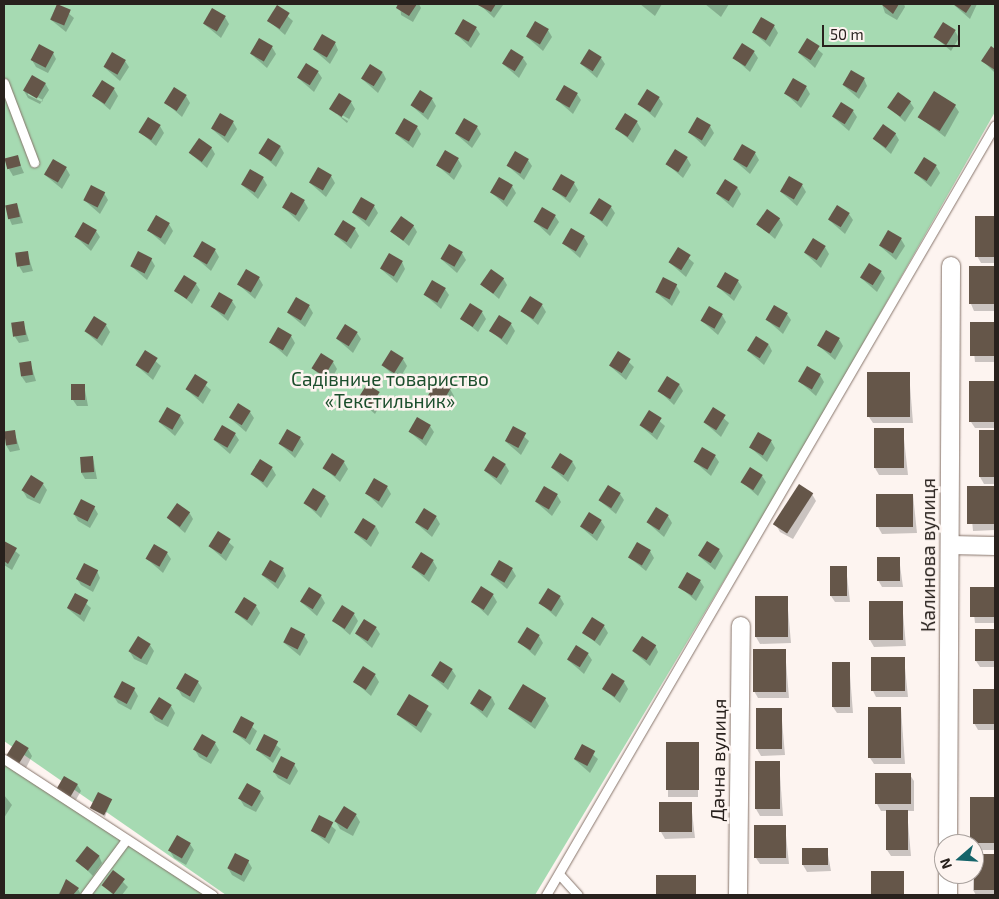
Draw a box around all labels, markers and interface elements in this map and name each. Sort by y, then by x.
scale bar [824,15,962,47]
text: 50 m [830,25,864,43]
park label: Садівниче товариство «Текстильник» [291,368,489,412]
street label: Калинова вулиця [917,478,939,632]
street label: Дачна вулиця [706,698,730,822]
north arrow [934,834,984,884]
text: N [936,856,955,871]

